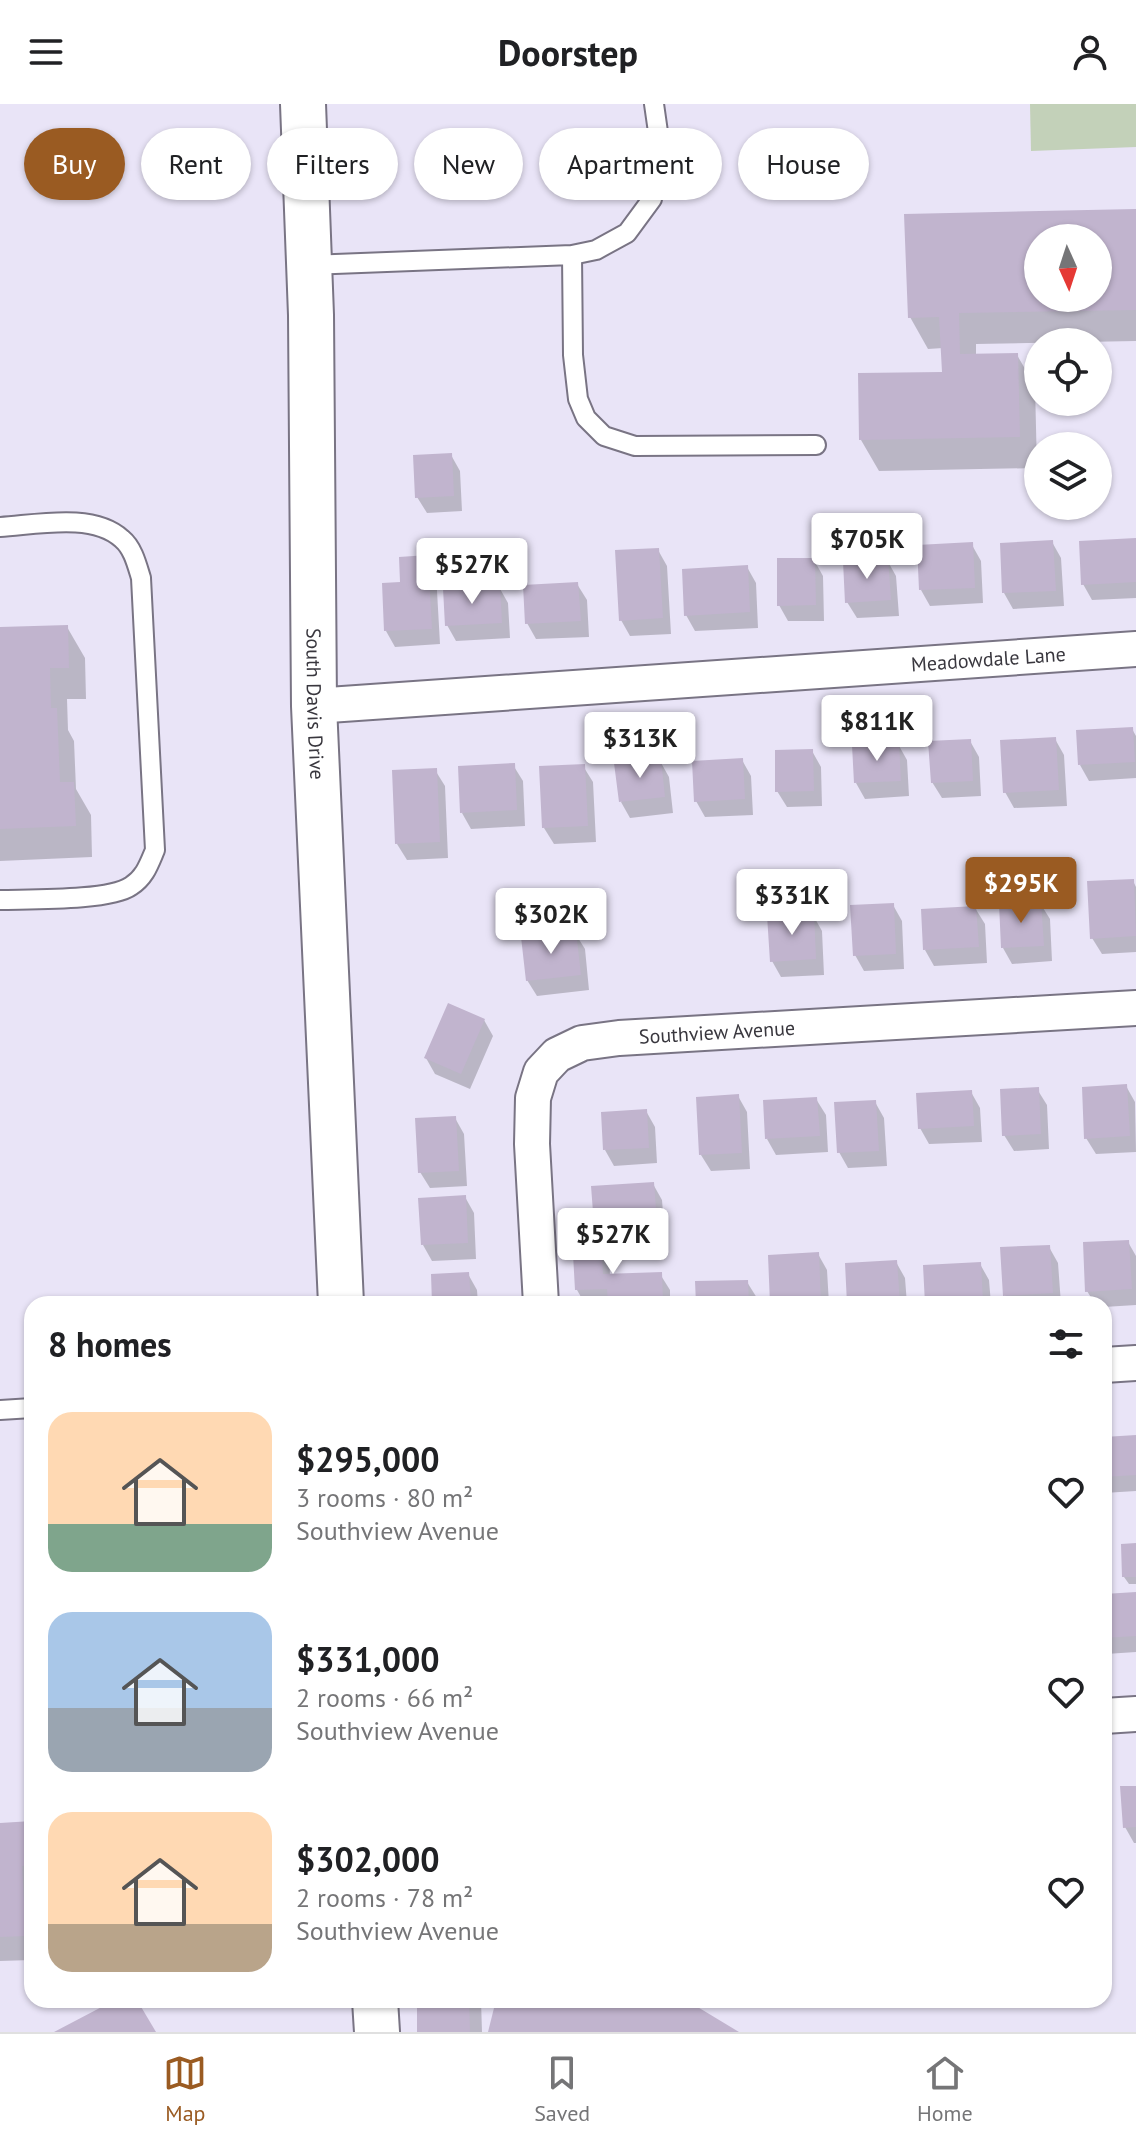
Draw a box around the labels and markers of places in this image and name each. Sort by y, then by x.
pin: $705K [811,513,923,581]
pin: $527K [416,538,528,606]
pin: $811K [821,695,933,763]
pin: $313K [584,712,696,780]
pin: $295K [965,857,1077,925]
pin: $331K [736,869,848,937]
pin: $302K [495,888,607,956]
pin: $527K [557,1208,669,1276]

